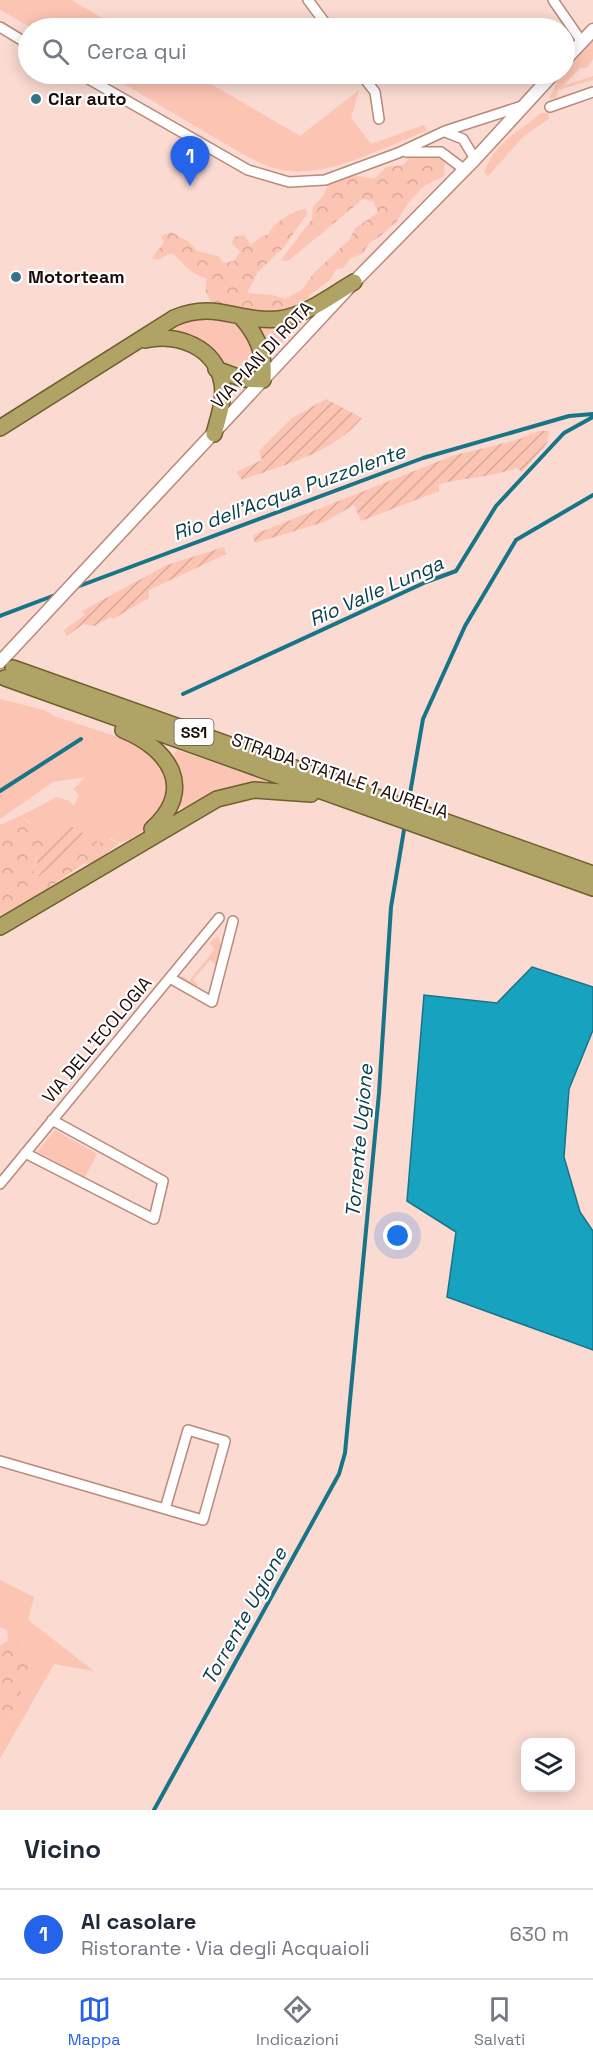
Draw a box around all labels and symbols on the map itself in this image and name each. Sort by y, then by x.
place label: Clar auto [48,87,127,110]
marker: Clar auto [29,92,43,106]
pin: 1 [170,136,210,186]
place label: Motorteam [28,265,125,288]
marker: Motorteam [9,270,23,284]
street label: VIA PIAN DI ROTA [206,296,317,413]
water label: Rio dell'Acqua Puzzolente [169,437,410,546]
water label: Rio Valle Lunga [305,550,448,632]
road number: SS1 [174,719,214,745]
street label: STRADA STATALE 1 AURELIA [229,728,452,824]
street label: VIA DELL'ECOLOGIA [37,972,156,1108]
water label: Torrente Ugione [339,1062,379,1219]
your location [383,1221,412,1250]
water label: Torrente Ugione [195,1541,293,1690]

